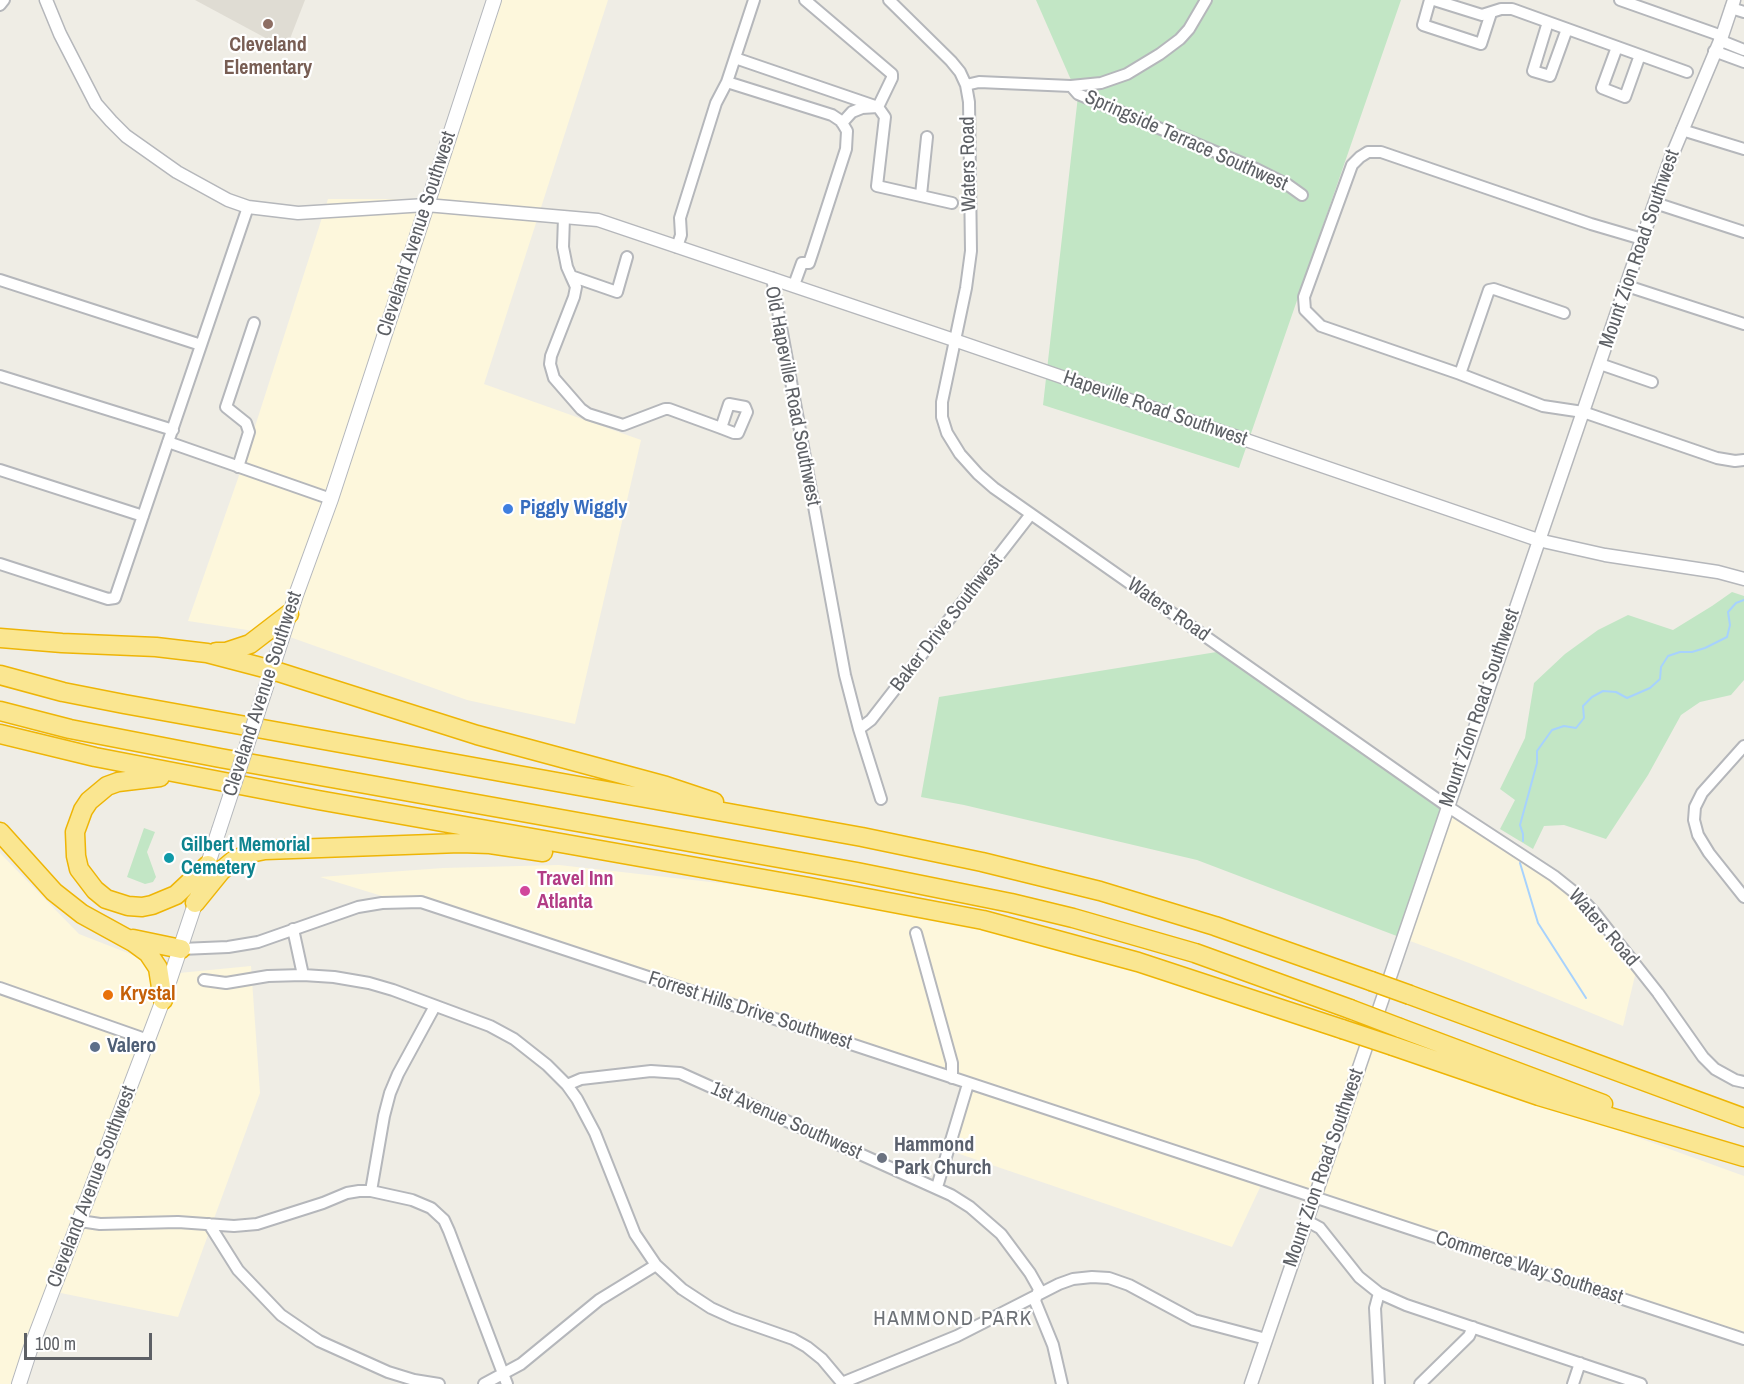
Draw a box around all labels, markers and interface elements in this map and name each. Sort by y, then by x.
marker: Cleveland Elementary [261,17,275,31]
place label: Cleveland Elementary [224,34,312,81]
street label: Springside Terrace Southwest [1081,85,1291,197]
street label: Waters Road [956,116,982,212]
street label: Cleveland Avenue Southwest [373,129,461,339]
street label: Mount Zion Road Southwest [1595,147,1685,351]
street label: Old Hapeville Road Southwest [759,284,825,508]
street label: Hapeville Road Southwest [1060,366,1250,452]
place label: Piggly Wiggly [520,497,627,521]
marker: Piggly Wiggly [501,502,515,516]
street label: Baker Drive Southwest [886,550,1008,696]
street label: Waters Road [1122,573,1214,647]
street label: Cleveland Avenue Southwest [219,589,307,799]
street label: Mount Zion Road Southwest [1435,606,1525,810]
place label: Gilbert Memorial Cemetery [181,834,310,881]
marker: Gilbert Memorial Cemetery [162,851,176,865]
place label: Travel Inn Atlanta [537,868,614,915]
marker: Travel Inn Atlanta [518,884,532,898]
street label: Waters Road [1563,884,1643,972]
street label: Forrest Hills Drive Southwest [645,967,855,1055]
place label: Krystal [120,983,176,1007]
marker: Krystal [101,988,115,1002]
place label: Valero [107,1035,156,1059]
marker: Valero [88,1040,102,1054]
street label: Mount Zion Road Southwest [1279,1066,1369,1270]
street label: 1st Avenue Southwest [707,1077,865,1165]
street label: Cleveland Avenue Southwest [42,1083,142,1291]
place label: Hammond Park Church [894,1134,992,1181]
marker: Hammond Park Church [875,1151,889,1165]
street label: Commerce Way Southeast [1432,1226,1626,1310]
district label: HAMMOND PARK [873,1306,1033,1332]
scale bar [27,1321,154,1359]
text: 100 m [35,1331,76,1356]

